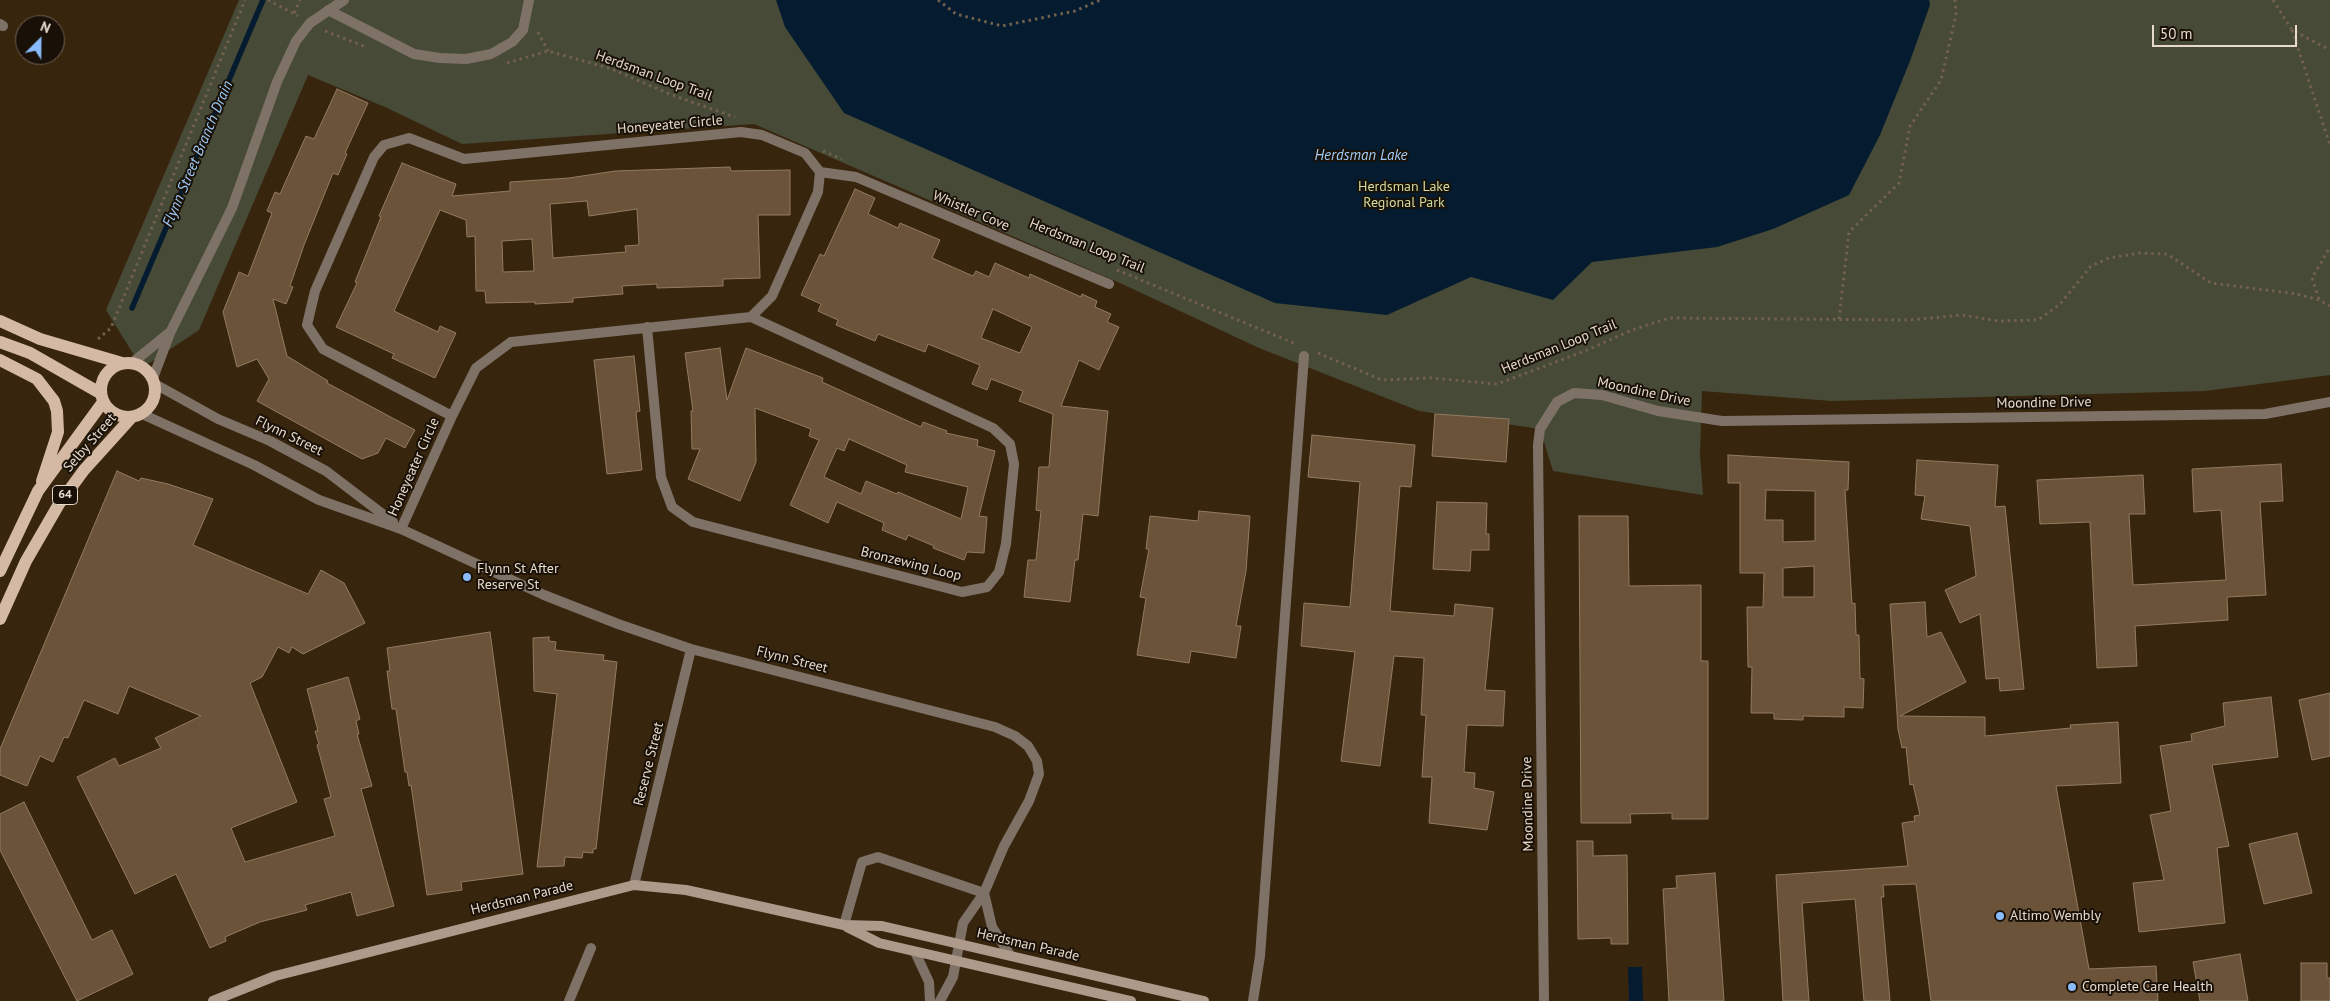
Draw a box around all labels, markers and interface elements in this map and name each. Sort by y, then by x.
north arrow [15,15,65,65]
scale bar [2155,15,2300,47]
text: N [38,17,53,37]
text: 50 m [2160,24,2193,43]
street label: Herdsman Loop Trail [593,47,715,105]
water label: Flynn Street Branch Drain [159,78,237,230]
street label: Honeyeater Circle [616,112,724,138]
water label: Herdsman Lake [1314,147,1408,165]
park label: Herdsman Lake Regional Park [1358,179,1450,212]
street label: Whistler Cove [930,187,1012,235]
street label: Herdsman Loop Trail [1027,215,1147,277]
street label: Herdsman Loop Trail [1499,316,1619,378]
street label: Moondine Drive [1596,374,1692,410]
street label: Moondine Drive [1996,394,2092,412]
street label: Selby Street [60,410,120,476]
street label: Flynn Street [253,413,325,459]
street label: Honeyeater Circle [385,415,443,519]
road number: 64 [52,486,78,504]
street label: Bronzewing Loop [859,543,963,585]
place label: Flynn St After Reserve St [477,561,559,594]
marker: Flynn St After Reserve St [461,571,473,583]
street label: Flynn Street [755,643,829,677]
street label: Reserve Street [630,720,668,808]
street label: Moondine Drive [1519,756,1537,852]
street label: Herdsman Parade [469,877,575,919]
place label: Altimo Wembly [2010,908,2101,924]
marker: Altimo Wembly [1994,910,2006,922]
street label: Herdsman Parade [975,925,1081,965]
place label: Complete Care Health [2082,979,2213,995]
marker: Complete Care Health [2066,981,2078,993]

